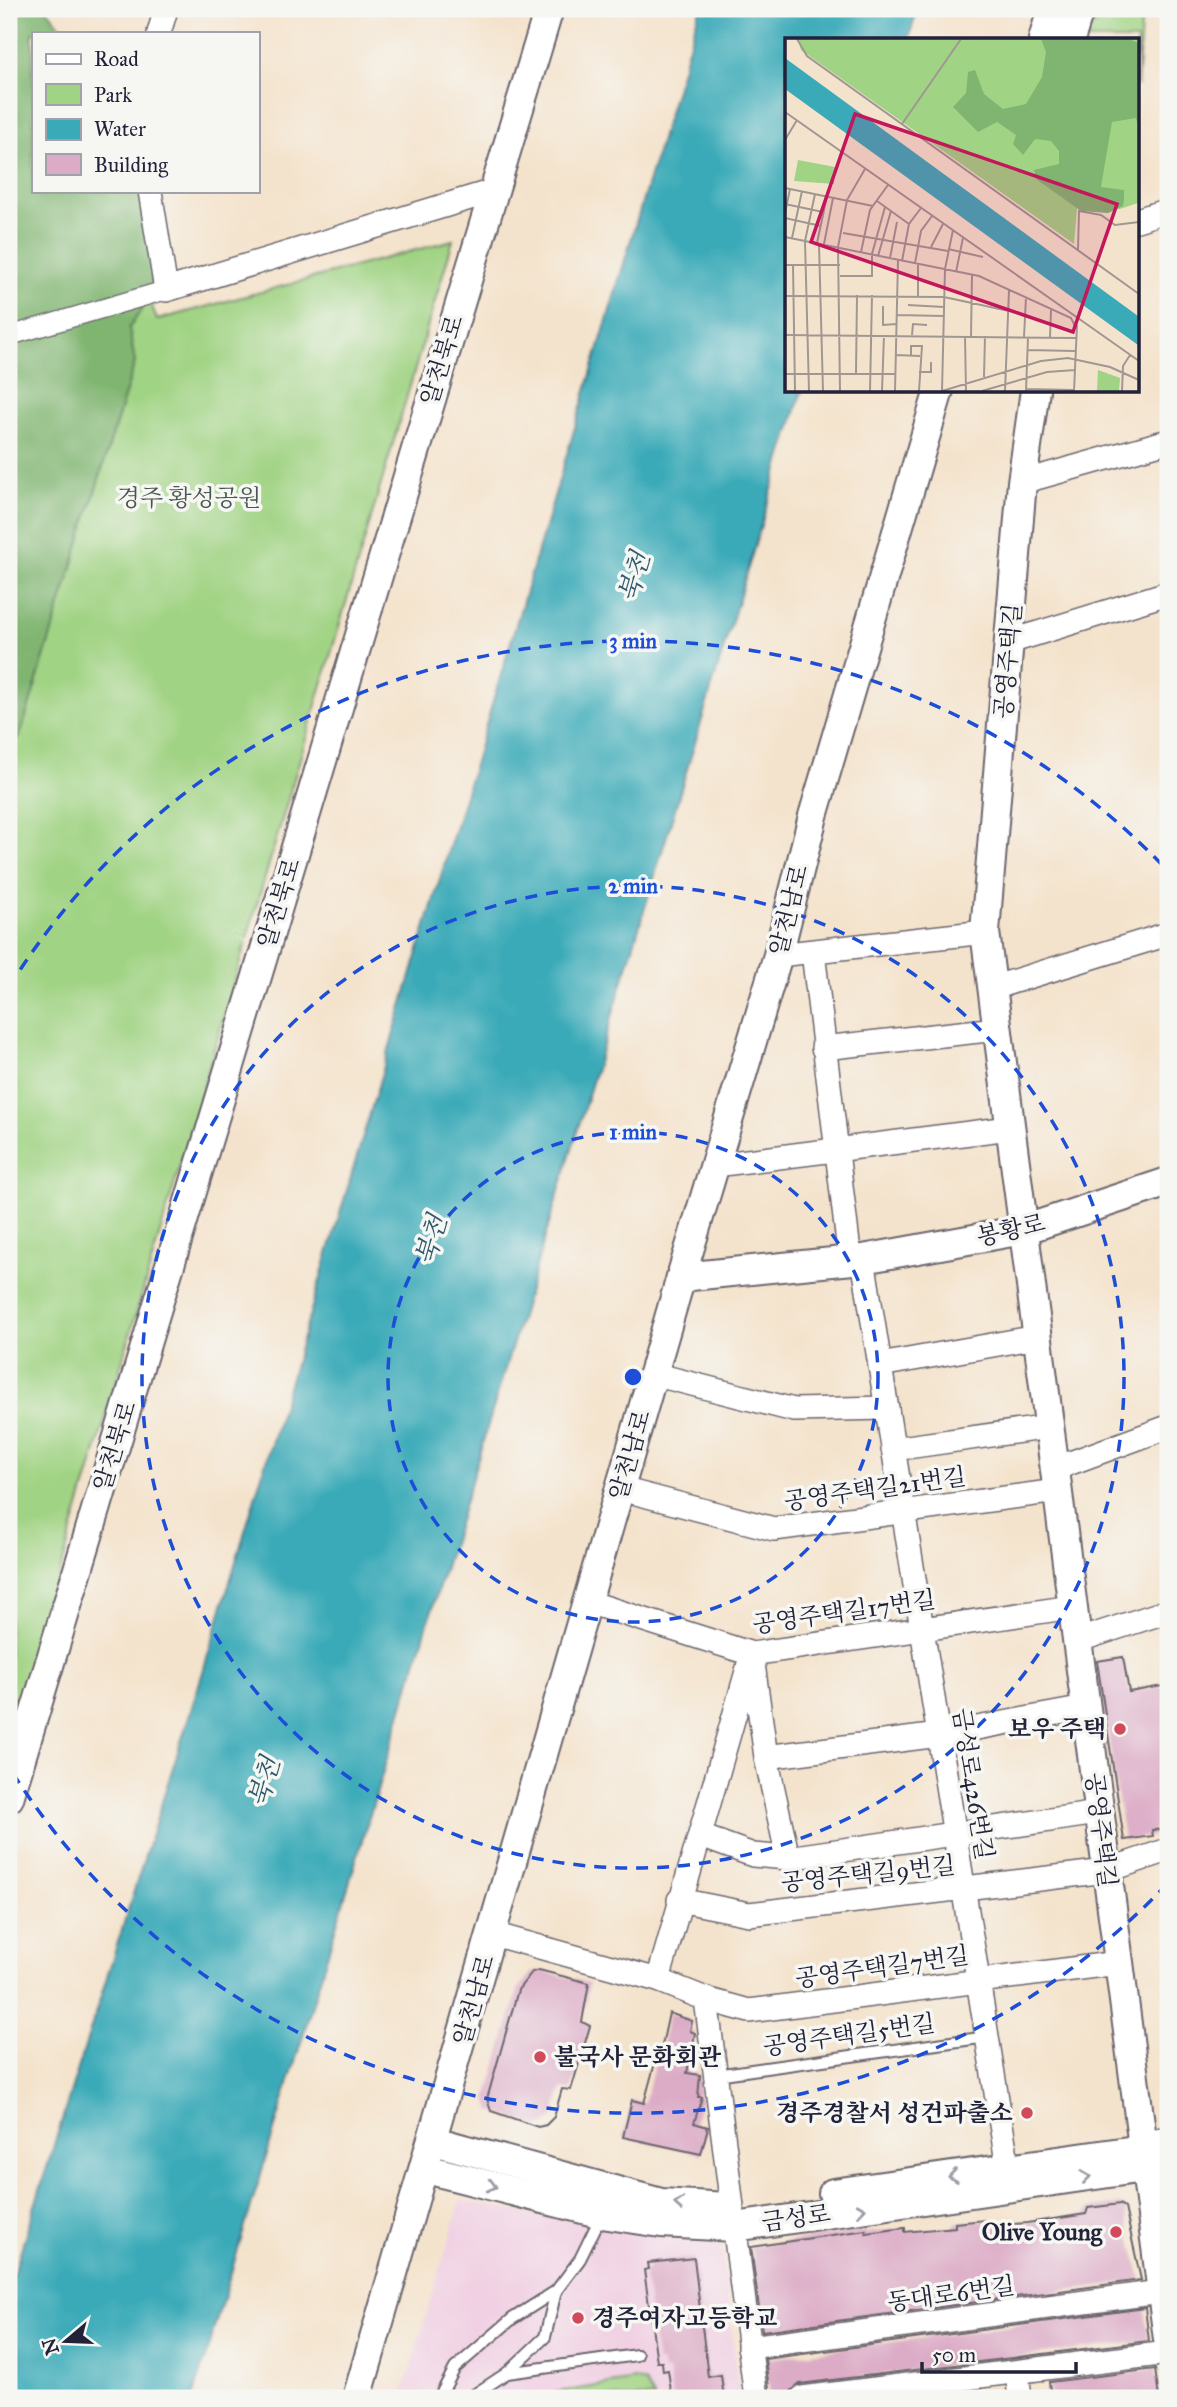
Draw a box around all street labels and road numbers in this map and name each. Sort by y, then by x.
street label: 알천북로 [414,311,470,409]
street label: 공영주택길 [988,602,1028,720]
street label: 알천북로 [251,854,307,952]
street label: 알천남로 [763,861,815,959]
street label: 봉황로 [974,1208,1048,1252]
street label: 알천북로 [87,1397,143,1495]
street label: 알천남로 [603,1406,657,1504]
street label: 공영주택길21번길 [782,1461,968,1517]
street label: 공영주택길17번길 [751,1584,937,1640]
street label: 금성로426번길 [946,1706,1000,1862]
street label: 공영주택길 [1079,1771,1123,1889]
street label: 공영주택길9번길 [779,1850,957,1898]
street label: 공영주택길7번길 [793,1940,971,1994]
street label: 알천남로 [447,1951,501,2049]
street label: 공영주택길5번길 [761,2008,937,2062]
street label: 금성로 [759,2198,833,2238]
street label: 동대로6번길 [885,2270,1017,2318]

